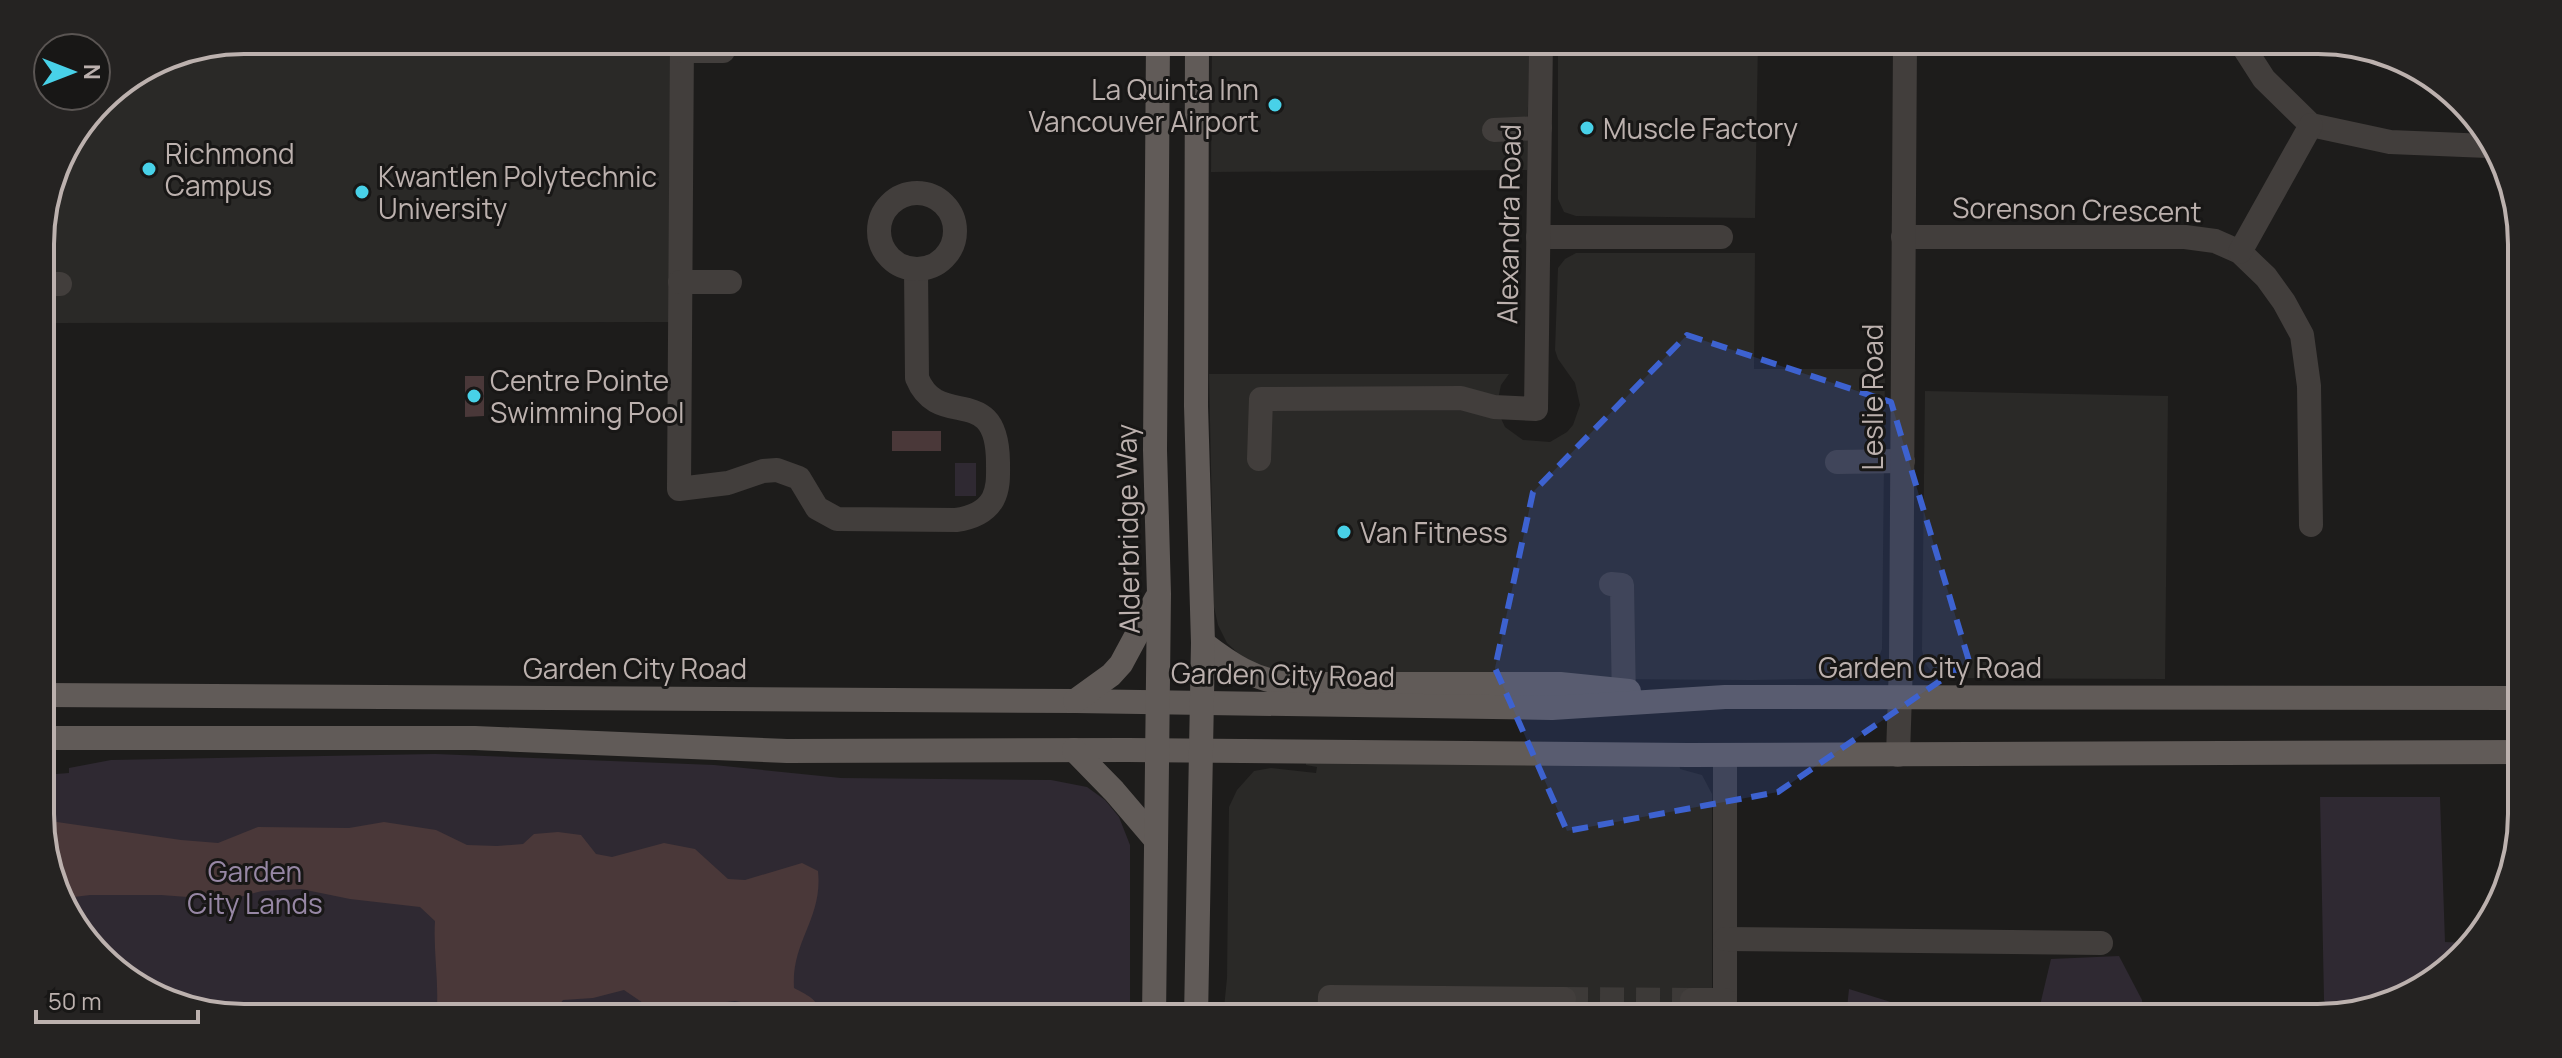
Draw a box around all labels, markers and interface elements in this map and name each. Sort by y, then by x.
north arrow [32,32,112,112]
text: N [77,64,107,80]
place label: La Quinta Inn Vancouver Airport [1028,70,1259,140]
marker: La Quinta Inn Vancouver Airport [1266,96,1284,114]
place label: Muscle Factory [1603,109,1798,147]
marker: Muscle Factory [1578,119,1596,137]
street label: Alexandra Road [1487,124,1529,324]
place label: Richmond Campus [165,134,295,204]
place label: Kwantlen Polytechnic University [378,157,657,227]
marker: Richmond Campus [140,160,158,178]
marker: Kwantlen Polytechnic University [353,183,371,201]
street label: Sorenson Crescent [1952,188,2202,230]
street label: Leslie Road [1853,324,1891,470]
place label: Centre Pointe Swimming Pool [490,361,685,431]
marker: Centre Pointe Swimming Pool [465,387,483,405]
street label: Alderbridge Way [1106,423,1148,634]
place label: Van Fitness [1360,513,1508,551]
marker: Van Fitness [1335,523,1353,541]
street label: Garden City Road [1818,648,2042,686]
street label: Garden City Road [523,649,747,687]
street label: Garden City Road [1171,653,1395,695]
park label: Garden City Lands [187,852,323,922]
scale bar [36,974,198,1024]
text: 50 m [48,984,102,1017]

